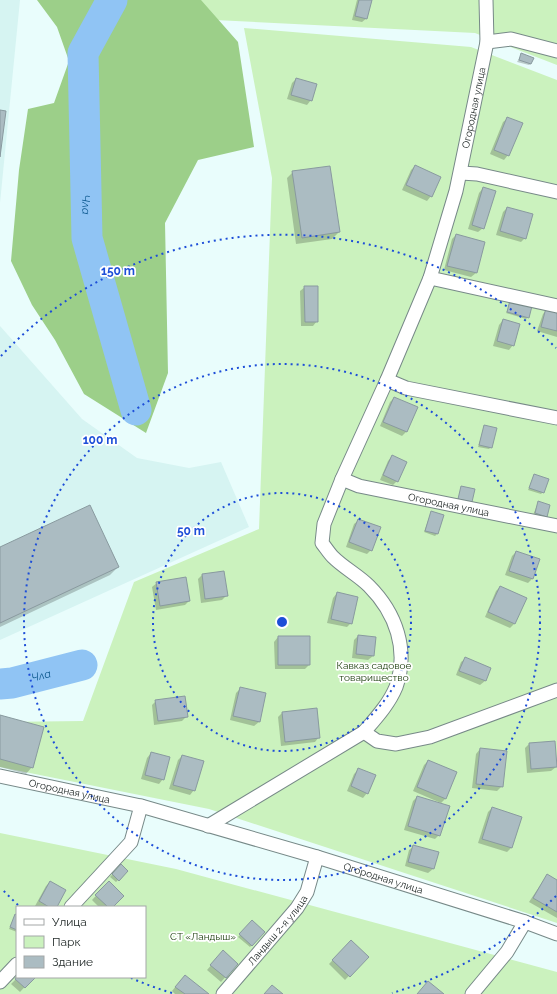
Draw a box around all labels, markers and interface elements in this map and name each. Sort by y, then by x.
street label: Огородная улица [460,66,488,149]
water label: Чла [79,195,92,215]
text: 150 m [101,264,135,278]
text: 100 m [83,433,117,447]
street label: Огородная улица [407,491,490,518]
text: 50 m [177,524,205,538]
centre of rings [275,615,289,629]
park label: Кавказ садовое товарищество [337,660,412,683]
water label: Чла [30,667,53,685]
street label: Огородная улица [28,777,111,805]
street label: Огородная улица [342,861,424,896]
street label: Ландыш 2-я улица [246,893,310,967]
legend [16,906,146,978]
text: Улица [52,915,87,929]
park label: СТ «Ландыш» [170,931,236,942]
text: Парк [52,935,81,949]
text: Здание [52,955,93,969]

